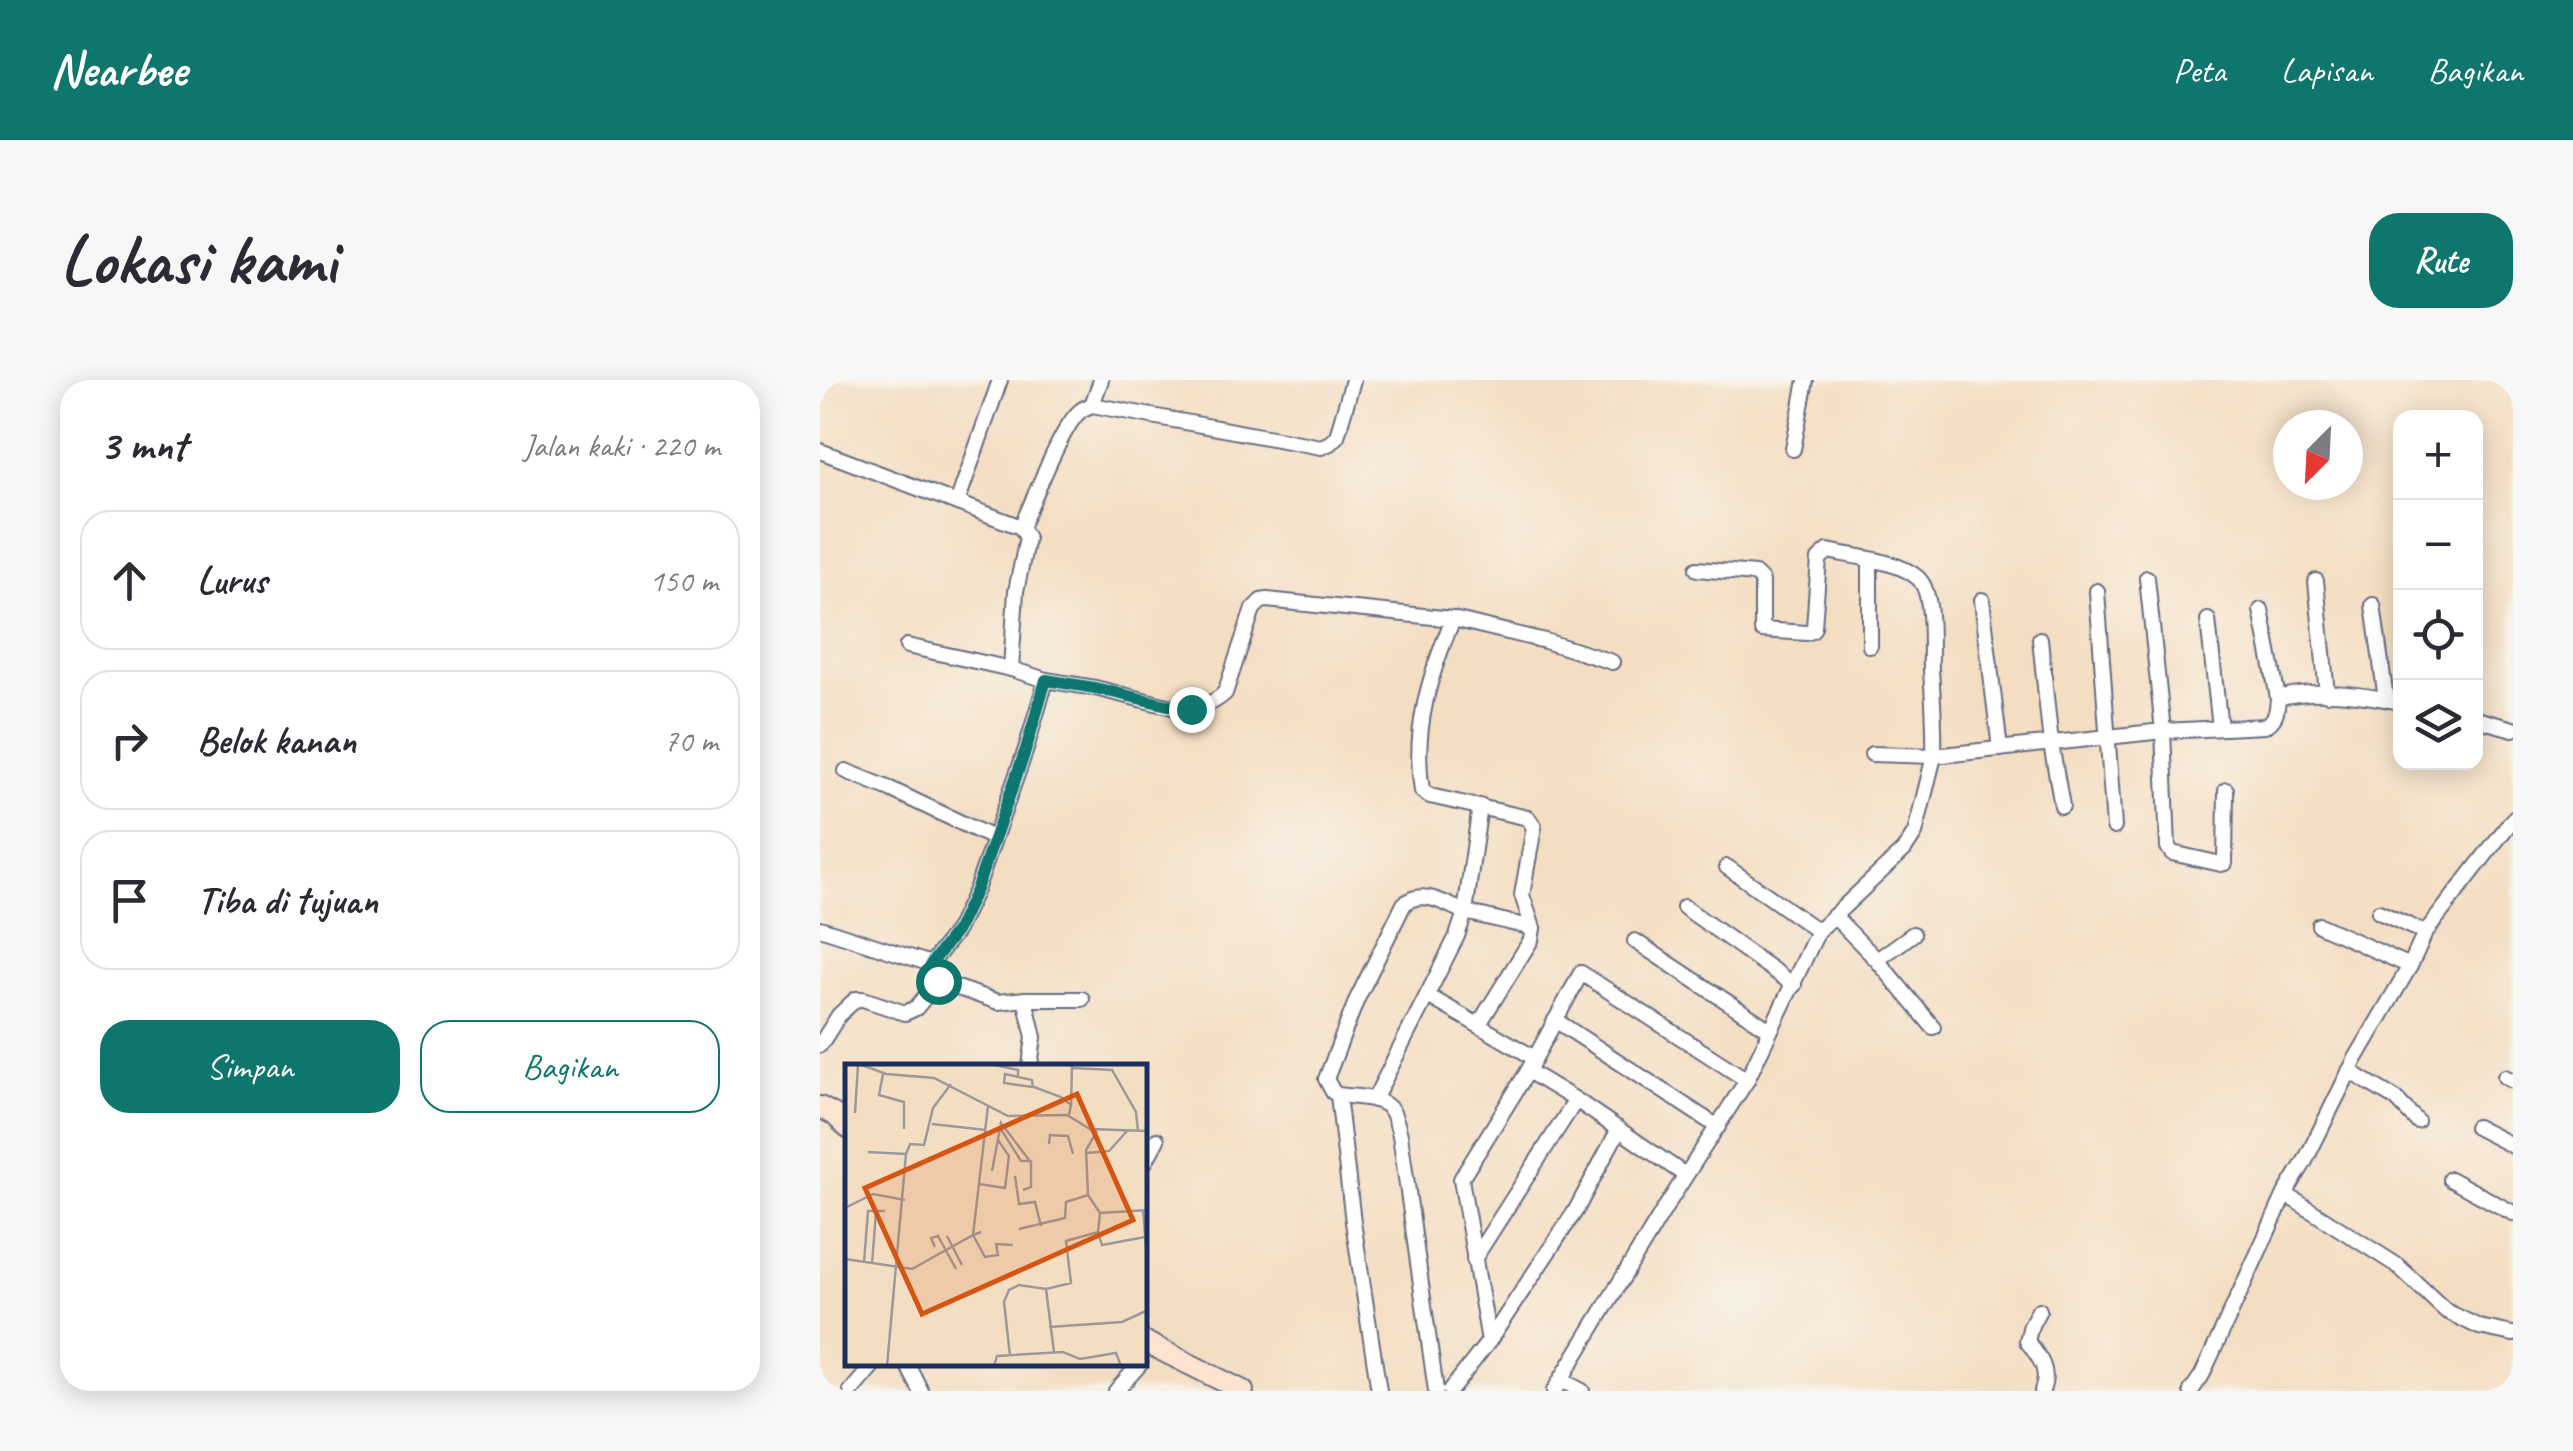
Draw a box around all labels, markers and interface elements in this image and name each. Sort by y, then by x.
text: Nearbee [50,40,187,100]
text: Peta [2173,48,2226,93]
text: Lapisan [2281,48,2373,93]
text: Bagikan [2428,48,2523,93]
button: Rute [2369,213,2513,308]
text: Lokasi kami [60,216,336,304]
north arrow [2273,410,2363,500]
map controls [2393,410,2483,770]
button: + [2393,410,2483,500]
text: 3 mnt [100,419,186,472]
text: Jalan kaki · 220 m [523,425,720,466]
button: − [2393,500,2483,590]
icon: ahead [102,553,157,608]
text: Lurus [197,557,267,604]
text: 150 m [649,560,718,601]
button: locate [2393,590,2483,680]
button: layers [2393,680,2483,770]
route end [1169,687,1215,733]
icon: right [102,713,157,768]
text: Belok kanan [197,717,356,764]
text: 70 m [664,720,718,761]
icon: arrive [102,873,157,928]
text: Tiba di tujuan [197,877,378,924]
route start [916,959,962,1005]
button: Simpan [100,1020,400,1113]
button: Bagikan [420,1020,720,1113]
inset map [845,1064,1148,1366]

